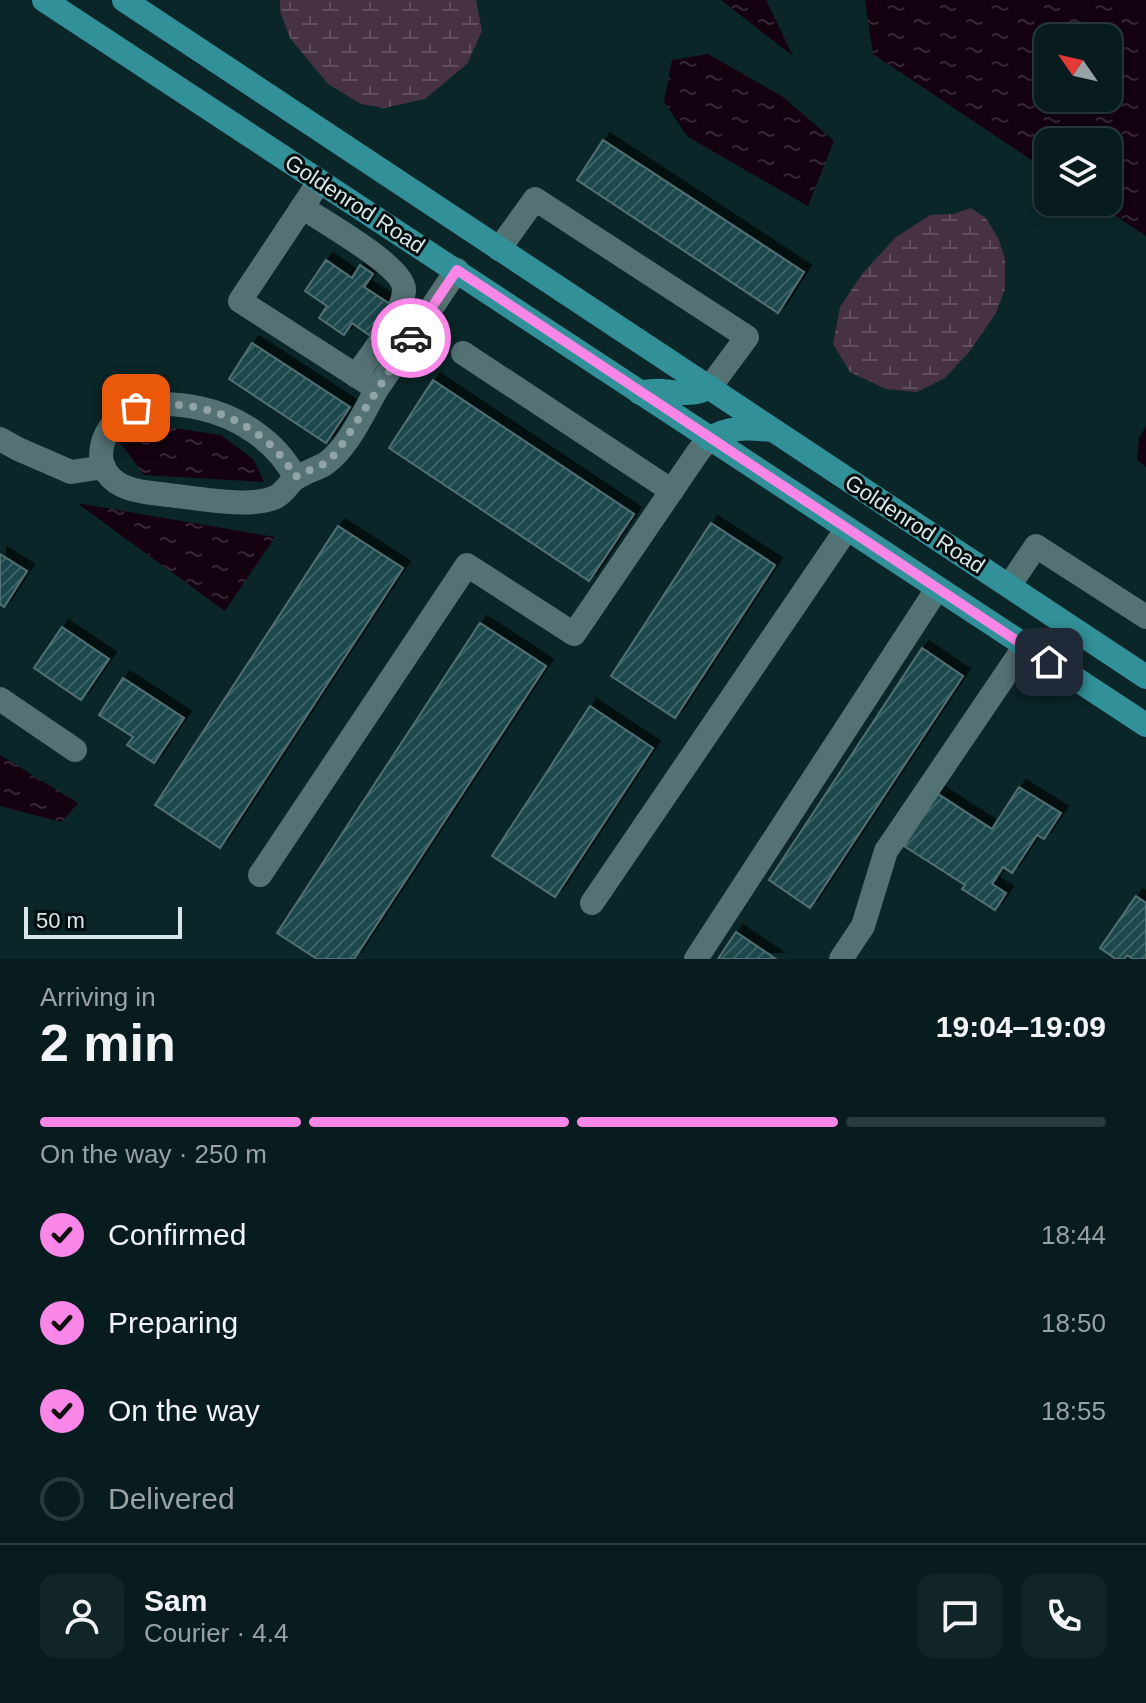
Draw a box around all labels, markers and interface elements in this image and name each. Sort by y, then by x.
north arrow [1034,24,1122,112]
map controls [1034,24,1122,216]
button: layers [1034,128,1122,216]
street label: Goldenrod Road [280,150,430,258]
courier [371,298,451,378]
icon: car [389,316,433,360]
pin [102,374,170,442]
icon: bag [114,386,158,430]
street label: Goldenrod Road [840,470,990,578]
pin [1015,628,1083,696]
icon: home [1027,640,1071,684]
scale bar [24,903,182,939]
text: 50 m [36,908,85,933]
text: Arriving in [40,982,156,1012]
text: 19:04–19:09 [936,1010,1106,1043]
text: 2 min [40,1014,176,1072]
text: On the way · 250 m [40,1139,267,1169]
icon: check [40,1213,84,1257]
text: Confirmed [108,1218,246,1251]
text: 18:44 [1041,1220,1106,1250]
icon: check [40,1301,84,1345]
text: Preparing [108,1306,238,1339]
text: 18:50 [1041,1308,1106,1338]
icon: check [40,1389,84,1433]
text: On the way [108,1394,260,1427]
text: 18:55 [1041,1396,1106,1426]
text: Delivered [108,1482,235,1515]
button: person [40,1574,124,1658]
button: chat [918,1574,1002,1658]
button: phone [1022,1574,1106,1658]
text: Sam [144,1584,207,1617]
text: Courier · 4.4 [144,1618,289,1648]

